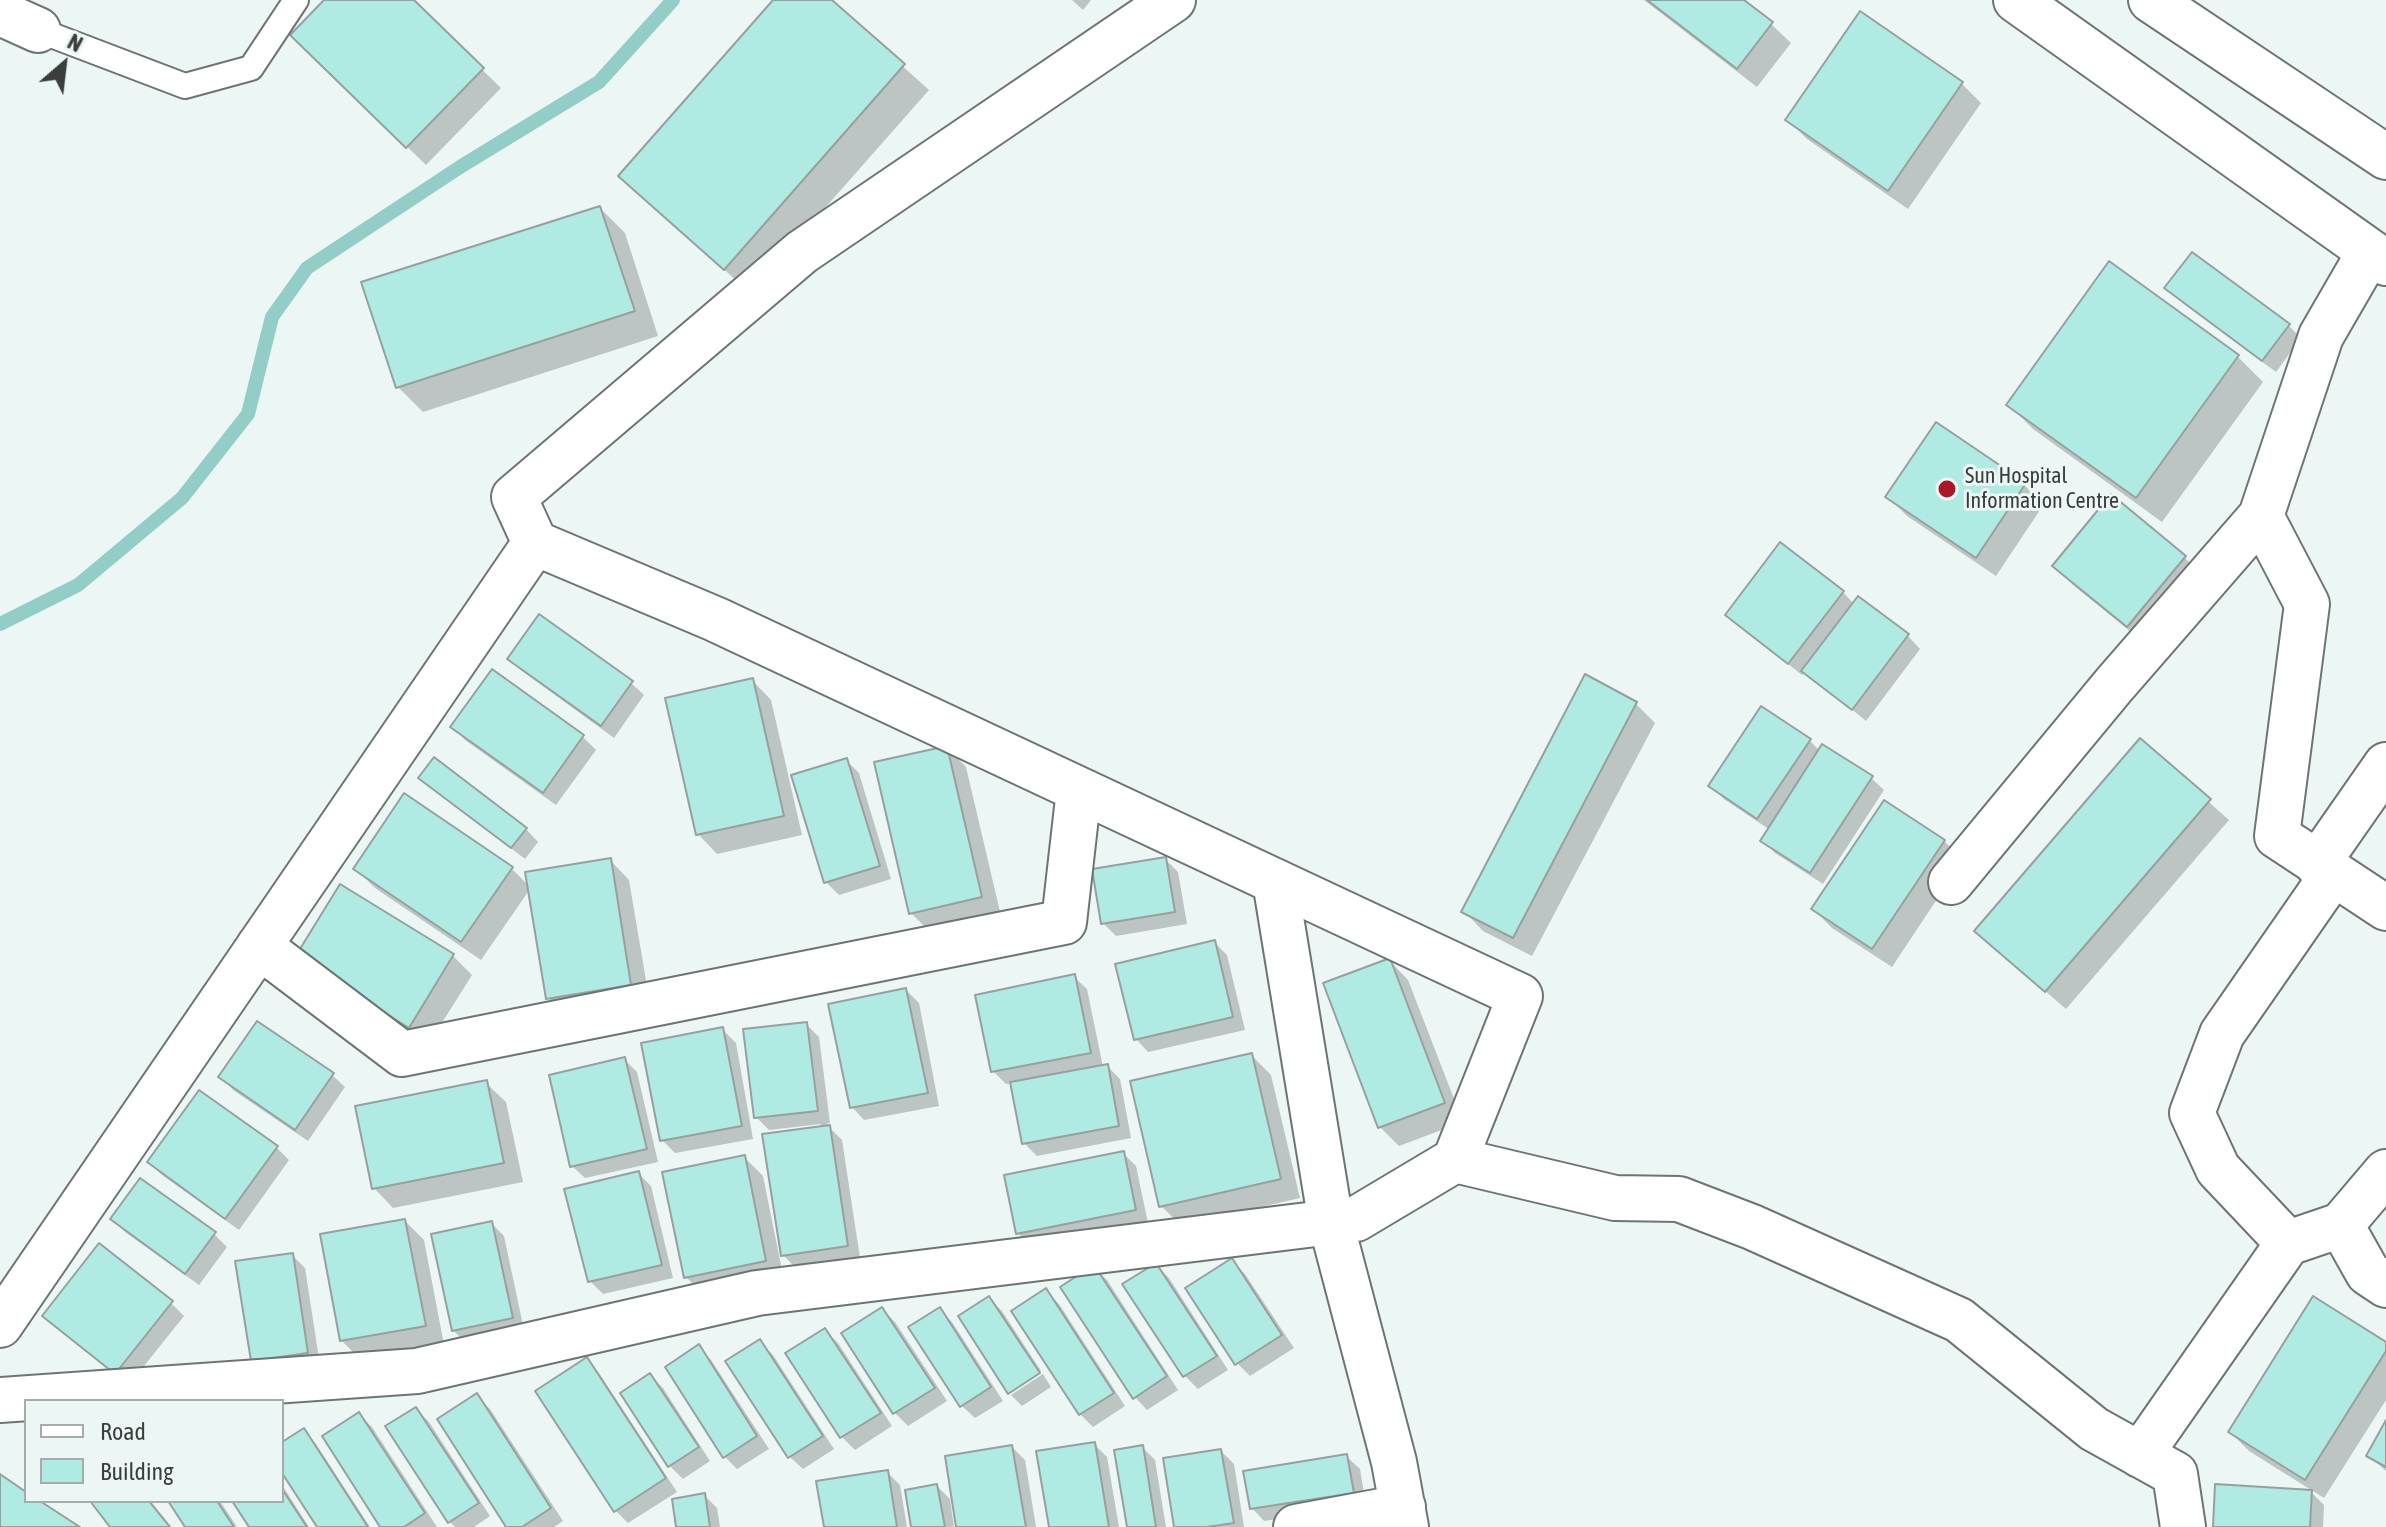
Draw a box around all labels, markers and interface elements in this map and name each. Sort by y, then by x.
north arrow [24,24,104,104]
text: N [63,28,87,57]
place label: Sun Hospital Information Centre [1965,463,2119,514]
marker: Sun Hospital Information Centre [1936,478,1958,500]
legend [24,1399,284,1503]
text: Road [100,1418,146,1445]
text: Building [100,1458,173,1485]

